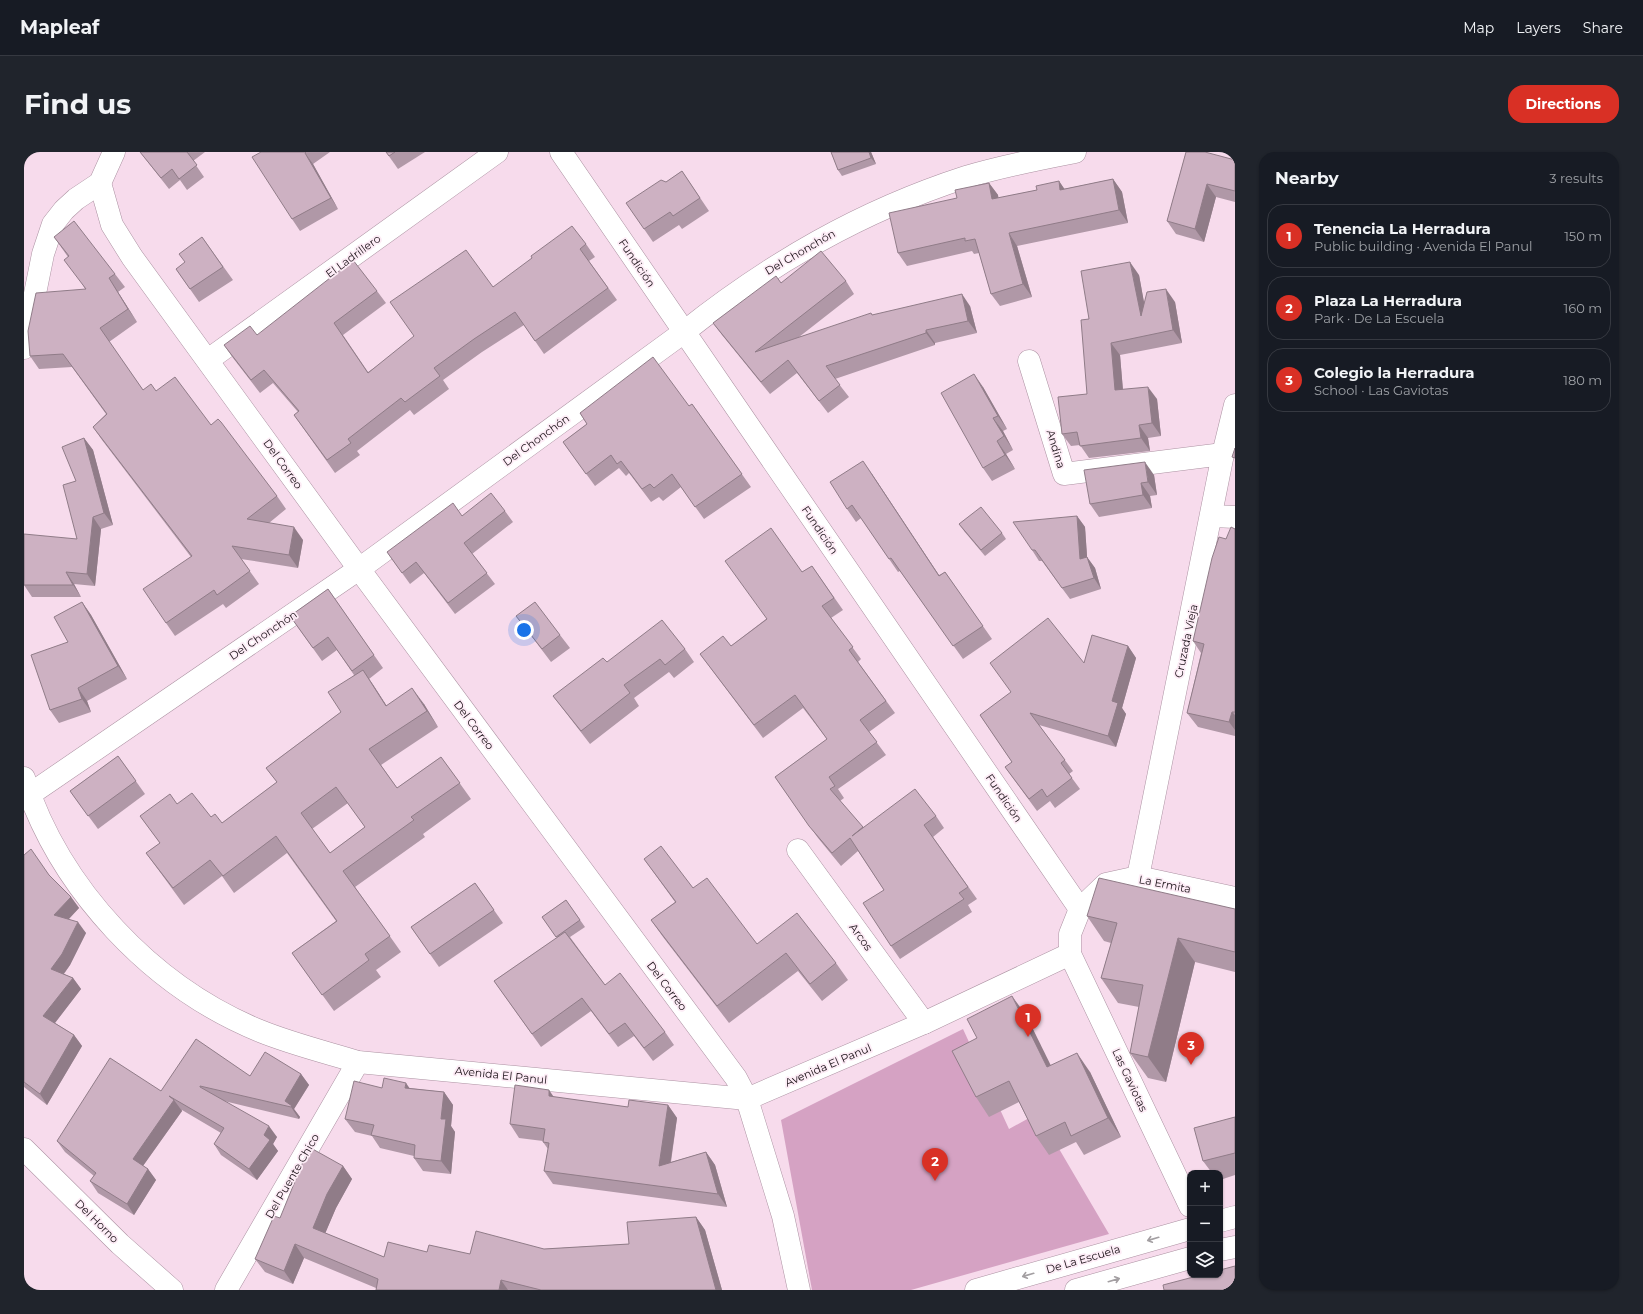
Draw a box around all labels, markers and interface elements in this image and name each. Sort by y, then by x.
text: Mapleaf [20,16,99,39]
text: Map [1463,19,1494,37]
text: Layers [1516,19,1561,37]
text: Share [1583,19,1623,37]
button: Directions [1508,85,1619,123]
text: Find us [24,87,131,121]
text: Nearby [1275,168,1339,188]
text: 3 results [1549,170,1603,186]
text: Tenencia La Herradura [1314,219,1491,238]
street label: Del Chonchón [762,226,838,278]
text: 1 [1286,228,1292,244]
text: 150 m [1564,228,1602,244]
street label: El Ladrillero [323,231,383,281]
street label: Fundición [616,236,658,290]
text: Public building · Avenida El Panul [1314,238,1533,254]
text: Plaza La Herradura [1314,291,1462,310]
text: 2 [1285,300,1293,316]
text: 160 m [1564,300,1602,316]
text: Park · De La Escuela [1314,310,1445,326]
text: Colegio la Herradura [1314,363,1475,382]
text: 3 [1285,372,1293,388]
text: 180 m [1563,372,1602,388]
text: School · Las Gaviotas [1314,382,1448,398]
street label: Del Chonchón [500,411,572,469]
street label: Andina [1044,428,1068,470]
street label: Del Correo [260,436,306,492]
street label: Fundición [799,503,841,557]
street label: Cruzada Vieja [1171,603,1201,679]
street label: Del Chonchón [226,607,300,663]
your location [514,620,534,640]
street label: Del Correo [451,698,497,753]
street label: Fundición [983,771,1025,825]
street label: La Ermita [1138,872,1192,896]
street label: Arcos [846,921,876,954]
street label: Del Correo [644,959,690,1014]
pin: 1 [1015,1004,1041,1037]
pin: 3 [1178,1032,1204,1065]
street label: Avenida El Panul [783,1040,873,1090]
street label: Las Gaviotas [1109,1046,1151,1114]
street label: Avenida El Panul [454,1063,548,1087]
street label: Del Puente Chico [262,1131,322,1221]
pin: 2 [922,1148,948,1181]
map controls [1187,1170,1223,1278]
button: + [1187,1170,1223,1206]
street label: Del Horno [72,1196,122,1246]
button: − [1187,1206,1223,1242]
one-way arrow [1146,1236,1159,1243]
street label: De La Escuela [1044,1242,1122,1276]
button: layers [1187,1242,1223,1278]
one-way arrow [1021,1272,1034,1279]
one-way arrow [1107,1275,1120,1283]

